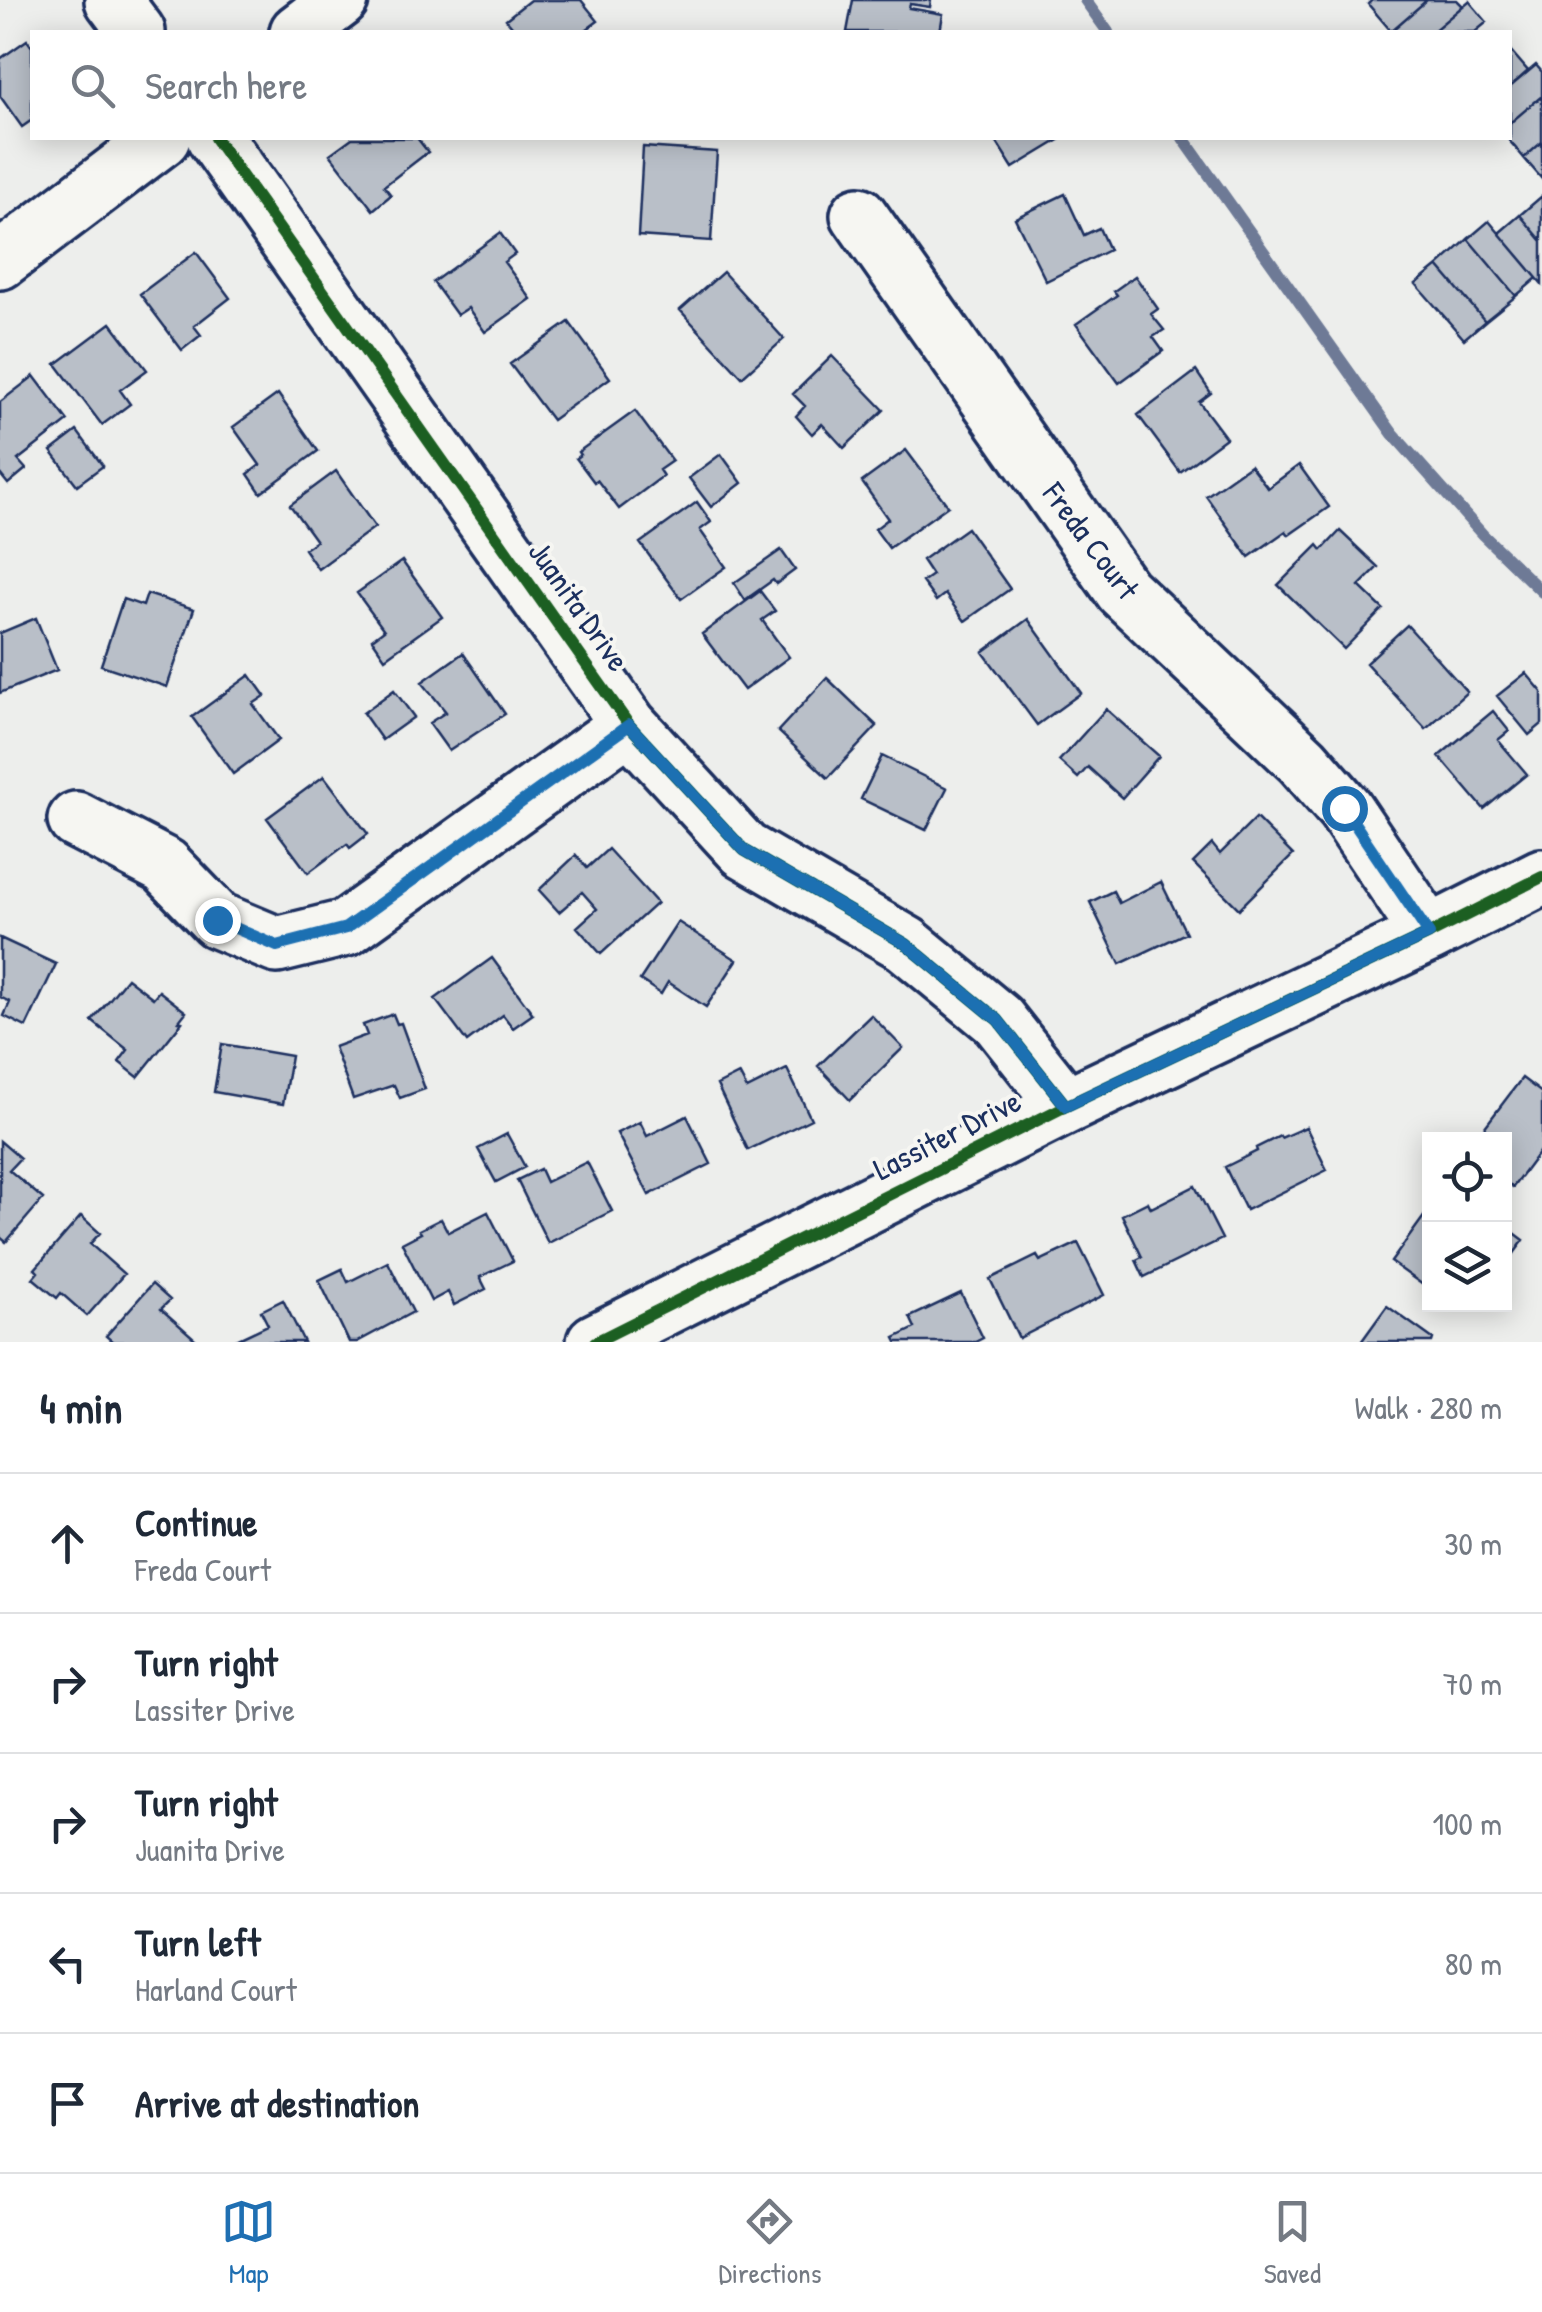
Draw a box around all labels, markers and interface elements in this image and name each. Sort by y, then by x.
search box [30,30,1512,140]
icon: search [65,58,120,113]
text: Search here [145,59,307,111]
street label: Freda Court [1033,473,1150,609]
street label: Juanita Drive [519,532,640,680]
route start [1322,786,1368,832]
route end [195,898,241,944]
street label: Lassiter Drive [866,1079,1028,1190]
map controls [1422,1132,1512,1312]
button: locate [1422,1132,1512,1222]
button: layers [1422,1222,1512,1312]
text: 4 min [40,1379,122,1436]
text: Walk · 280 m [1355,1386,1502,1429]
text: Continue [135,1496,257,1548]
icon: ahead [40,1516,95,1571]
text: 30 m [1444,1522,1502,1565]
text: Freda Court [135,1548,271,1591]
text: Turn right [135,1636,278,1688]
icon: right [40,1656,95,1711]
text: 70 m [1443,1662,1502,1705]
text: Lassiter Drive [135,1688,295,1731]
text: Turn right [135,1776,278,1828]
icon: right [40,1796,95,1851]
text: 100 m [1433,1802,1502,1845]
text: Juanita Drive [135,1828,285,1871]
text: Turn left [135,1916,260,1968]
icon: left [40,1936,95,1991]
text: 80 m [1445,1942,1502,1985]
text: Harland Court [135,1968,297,2011]
icon: arrive [40,2076,95,2131]
text: Arrive at destination [135,2077,419,2129]
tab: Map [221,2194,276,2292]
tab: Directions [718,2194,821,2292]
tab: Saved [1264,2194,1321,2292]

